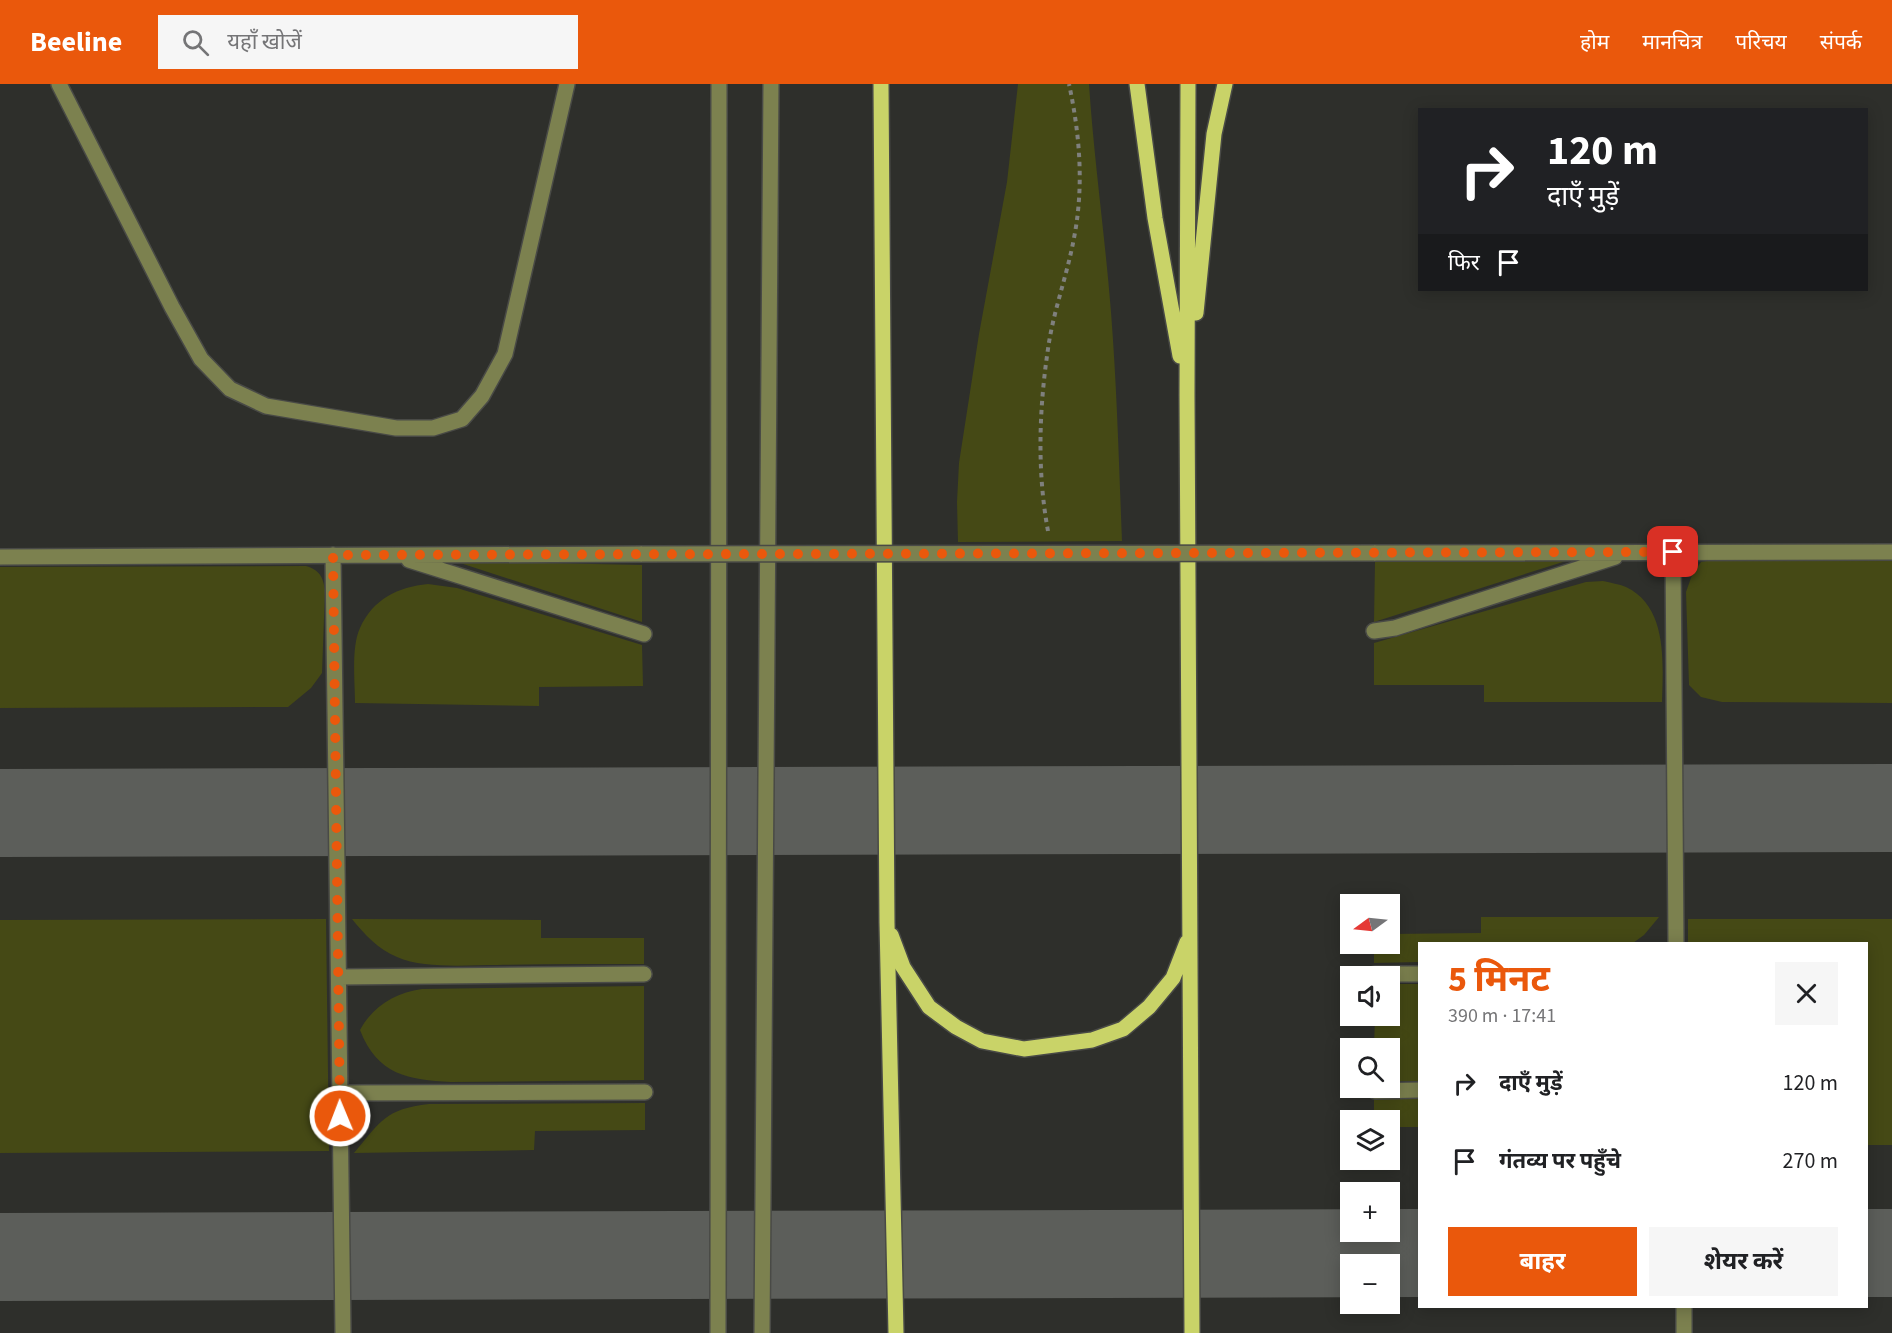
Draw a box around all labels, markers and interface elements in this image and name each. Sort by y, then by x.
search box [158,15,578,69]
text: Beeline [30,22,122,62]
icon: search [179,26,212,59]
text: यहाँ खोजें [227,26,302,58]
text: होम [1580,27,1609,57]
text: मानचित्र [1642,27,1702,57]
text: परिचय [1735,27,1787,57]
text: संपर्क [1820,27,1862,57]
text: 120 m [1547,121,1658,181]
icon: right [1448,132,1526,210]
text: दाएँ मुड़ें [1547,177,1619,216]
icon: arrive [1492,246,1525,279]
text: फिर [1448,247,1480,279]
pin [1647,526,1698,577]
icon: arrive [1656,535,1689,568]
north arrow [1340,894,1400,954]
map controls [1340,894,1400,1314]
text: 5 मिनट [1448,954,1550,1005]
button: close [1775,962,1838,1025]
button: sound [1340,966,1400,1026]
text: 390 m · 17:41 [1448,1002,1556,1030]
button: search [1340,1038,1400,1098]
icon: right [1448,1067,1481,1100]
text: दाएँ मुड़ें [1499,1067,1562,1099]
text: 120 m [1783,1067,1838,1099]
position arrow [308,1084,372,1148]
button: layers [1340,1110,1400,1170]
icon: arrive [1448,1145,1481,1178]
text: गंतव्य पर पहुँचे [1499,1145,1621,1177]
text: 270 m [1783,1145,1838,1177]
button: + [1340,1182,1400,1242]
button: बाहर [1448,1227,1637,1296]
button: शेयर करें [1649,1227,1838,1296]
button: − [1340,1254,1400,1314]

